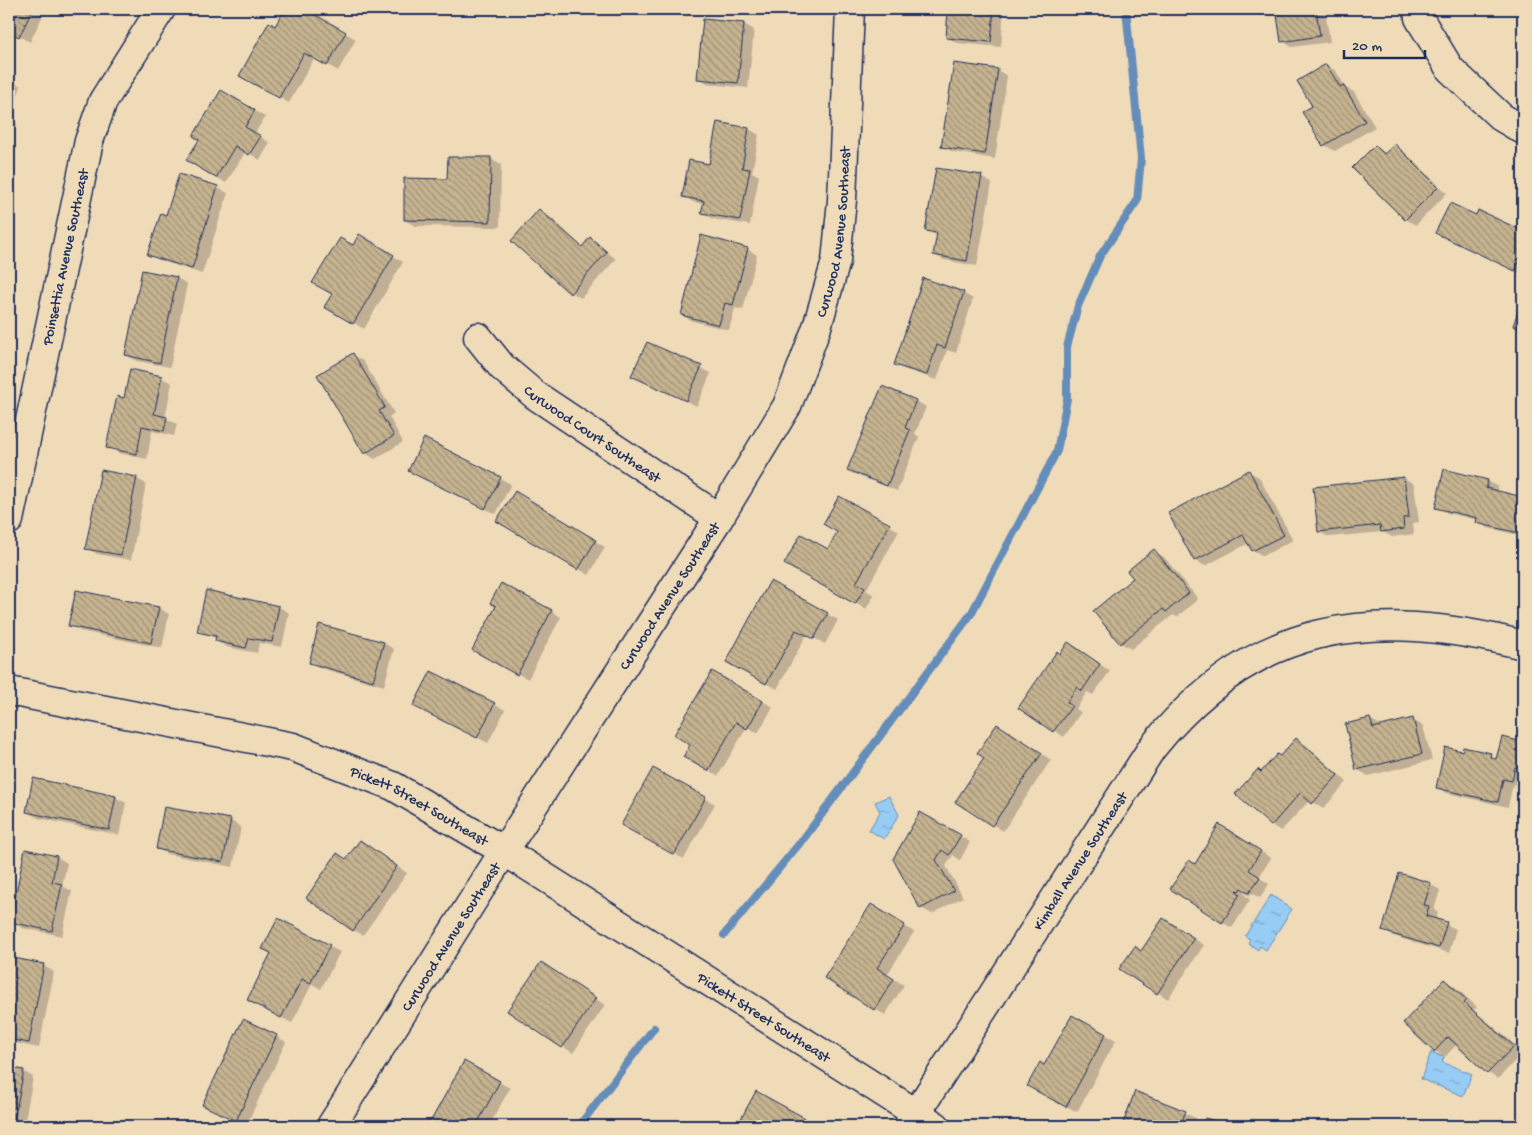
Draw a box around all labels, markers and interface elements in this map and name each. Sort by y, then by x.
scale bar [1344,28,1426,60]
text: 20 m [1352,38,1382,56]
street label: Curwood Avenue Southeast [813,144,855,320]
street label: Poinsettia Avenue Southeast [39,166,94,348]
street label: Curwood Court Southeast [519,382,665,489]
street label: Curwood Avenue Southeast [616,518,726,674]
street label: Pickett Street Southeast [346,763,492,852]
street label: Kimball Avenue Southeast [1030,787,1133,934]
street label: Curwood Avenue Southeast [398,858,507,1015]
street label: Pickett Street Southeast [692,969,835,1068]

